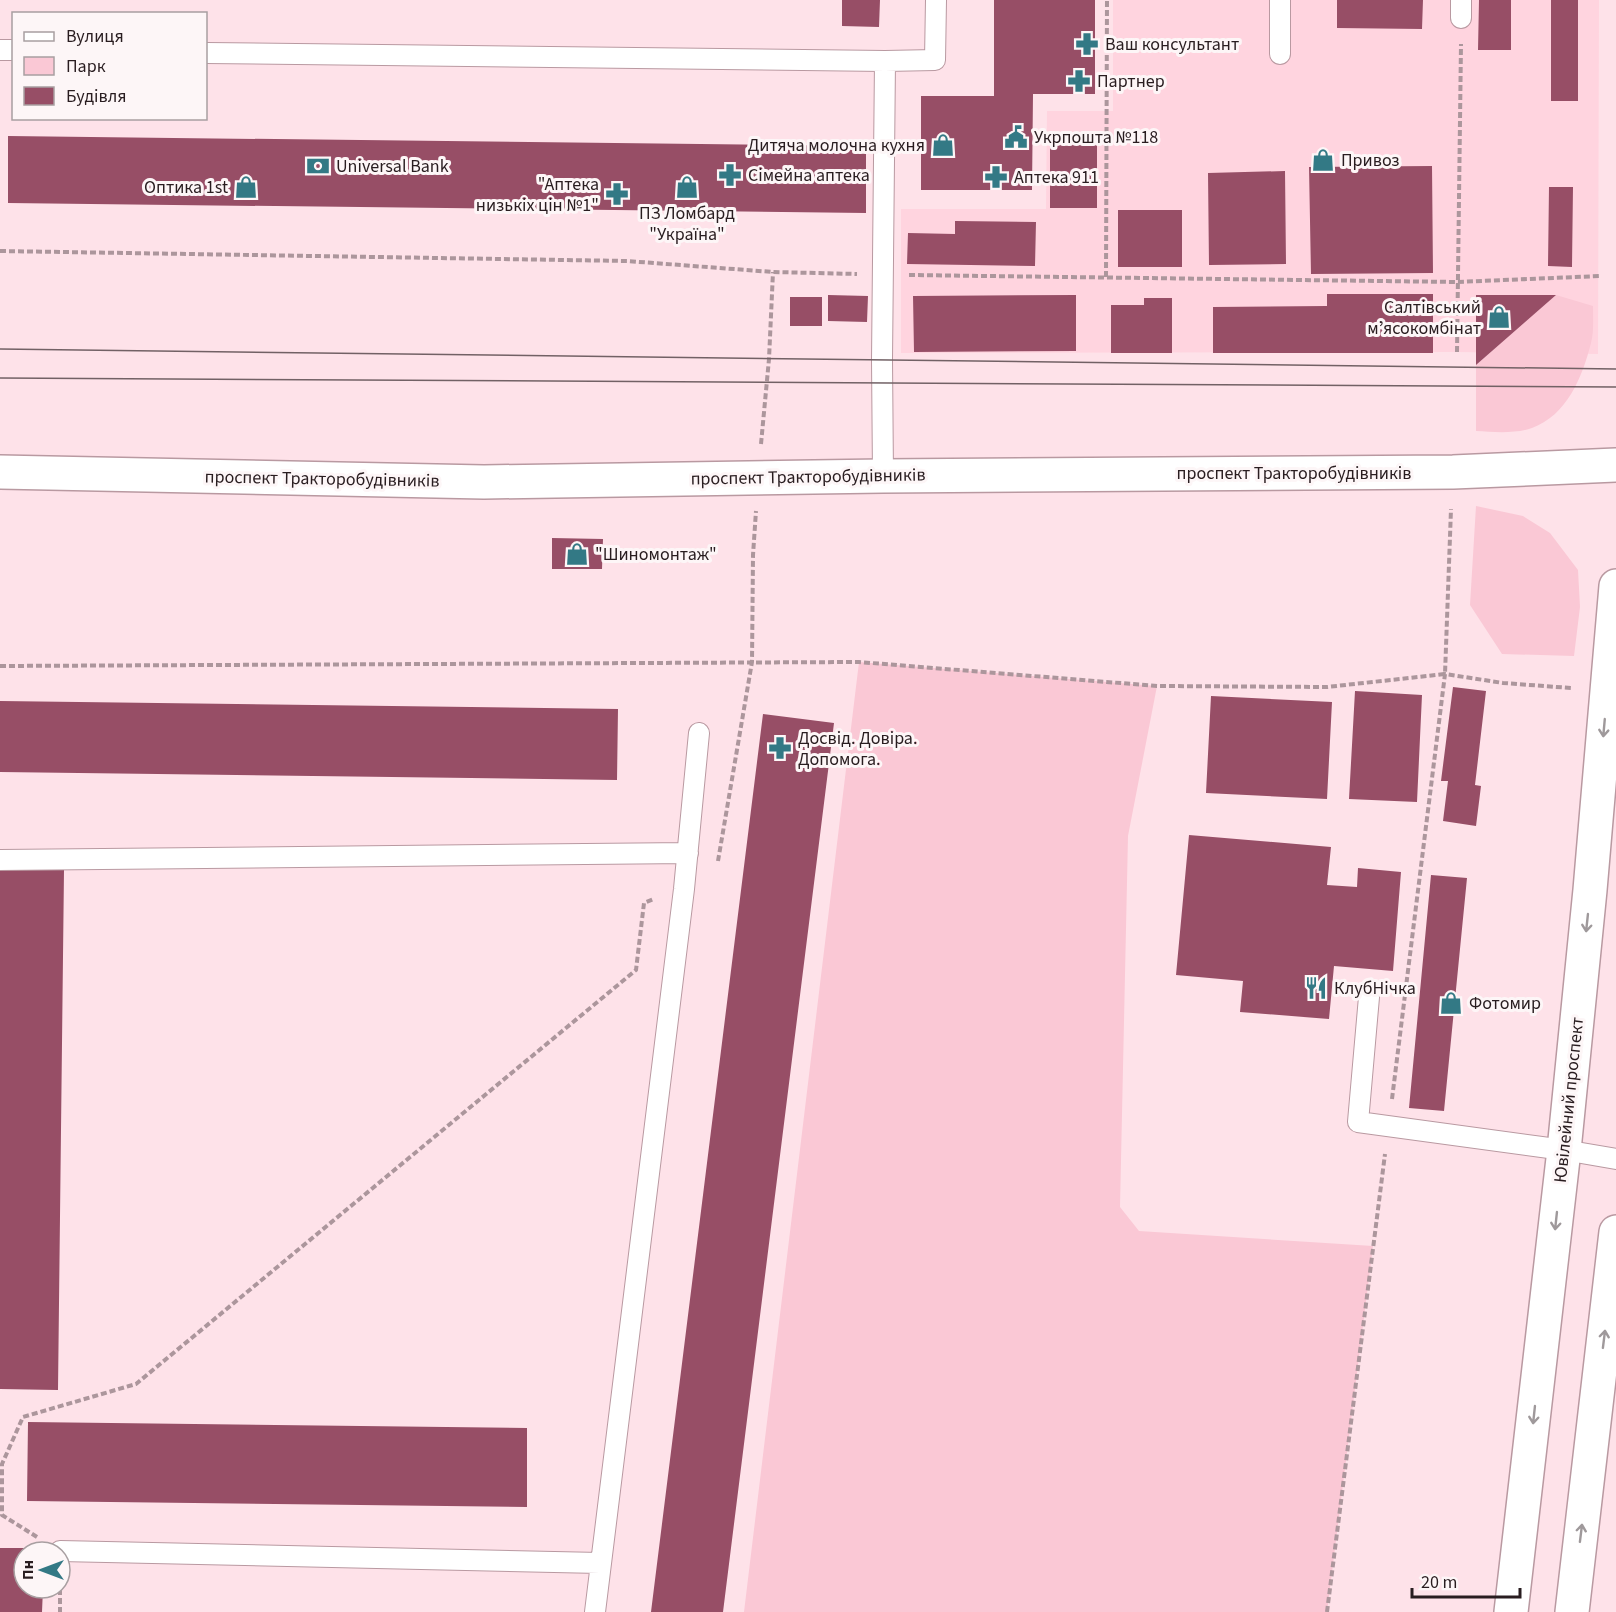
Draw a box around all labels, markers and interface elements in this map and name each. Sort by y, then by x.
legend [12,12,207,120]
text: Вулиця [66,24,124,49]
pharmacy icon: Ваш консультант [1074,31,1100,57]
place label: Ваш консультант [1105,32,1239,57]
text: Парк [66,54,106,79]
pharmacy icon: Партнер [1066,68,1092,94]
place label: Партнер [1097,69,1165,94]
text: Будівля [66,84,126,109]
public building icon: Укрпошта №118 [1003,124,1029,150]
place label: Укрпошта №118 [1034,125,1158,150]
shop icon: Дитяча молочна кухня [930,132,956,158]
place label: Дитяча молочна кухня [748,133,925,158]
shop icon: Привоз [1310,147,1336,173]
place label: Привоз [1341,148,1400,173]
bank icon: Universal Bank [305,153,331,179]
place label: Universal Bank [336,154,449,179]
pharmacy icon: Сімейна аптека [717,162,743,188]
place label: Сімейна аптека [748,163,870,188]
pharmacy icon: Аптека 911 [983,164,1009,190]
place label: Аптека 911 [1014,165,1099,190]
place label: "Аптека низькіх цін №1" [476,172,599,218]
shop icon: Оптика 1st [233,174,259,200]
shop icon: ПЗ Ломбард "Україна" [674,174,700,200]
place label: Оптика 1st [144,175,228,200]
pharmacy icon: "Аптека низькіх цін №1" [604,181,630,207]
place label: ПЗ Ломбард "Україна" [639,201,735,247]
place label: Салтівський мʼясокомбінат [1367,295,1481,341]
shop icon: Салтівський мʼясокомбінат [1486,304,1512,330]
street label: проспект Тракторобудівників [1177,461,1411,486]
street label: проспект Тракторобудівників [690,462,926,492]
street label: проспект Тракторобудівників [204,464,440,494]
shop icon: "Шиномонтаж" [564,541,590,567]
place label: "Шиномонтаж" [595,542,717,567]
one-way arrow [1598,718,1609,738]
place label: Досвід. Довіра. Допомога. [798,726,917,772]
pharmacy icon: Досвід. Довіра. Допомога. [767,735,793,761]
one-way arrow [1581,912,1592,932]
restaurant icon: КлубНічка [1303,975,1329,1001]
place label: КлубНічка [1334,976,1416,1001]
shop icon: Фотомир [1438,990,1464,1016]
place label: Фотомир [1469,991,1541,1016]
street label: Ювілейний проспект [1548,1016,1590,1184]
one-way arrow [1550,1210,1561,1230]
one-way arrow [1598,1330,1609,1350]
one-way arrow [1528,1404,1539,1424]
one-way arrow [1576,1524,1587,1543]
north arrow [12,1540,72,1600]
text: Пн [17,1560,39,1580]
scale bar [1412,1561,1520,1599]
text: 20 m [1421,1570,1457,1595]

